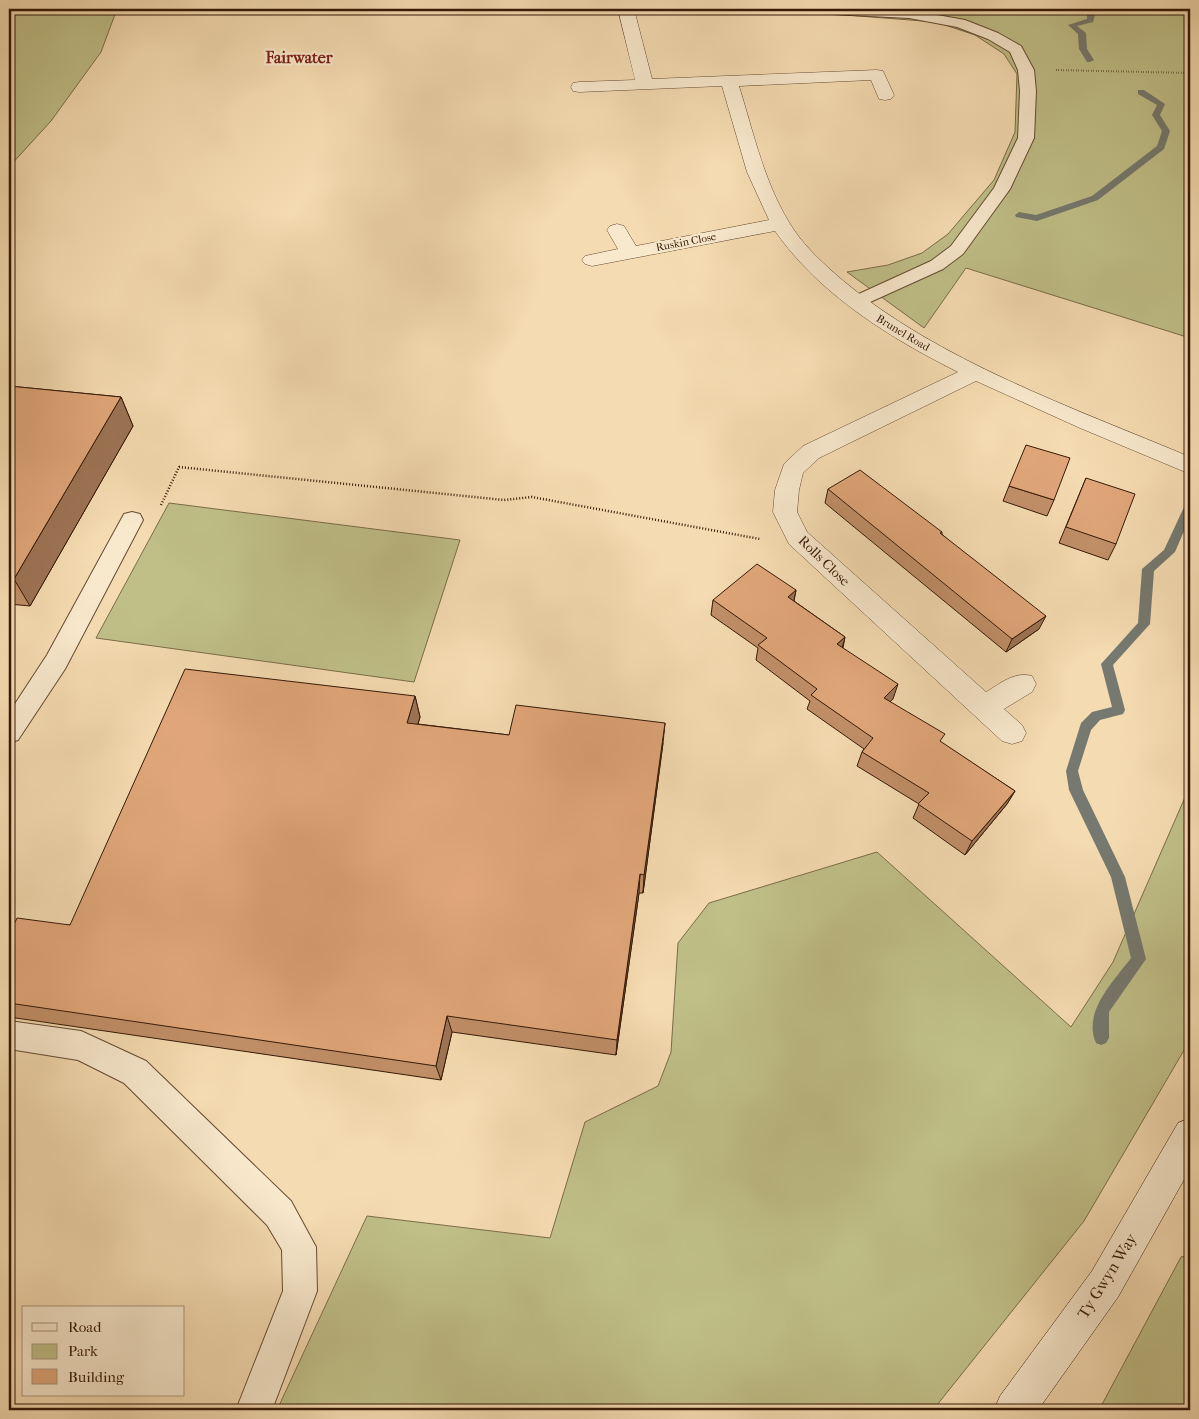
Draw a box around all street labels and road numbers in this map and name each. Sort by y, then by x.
street label: Ruskin Close [655,230,718,254]
street label: Brunel Road [874,312,933,354]
street label: Rolls Close [795,532,853,590]
street label: Ty Gwyn Way [1073,1229,1141,1322]

